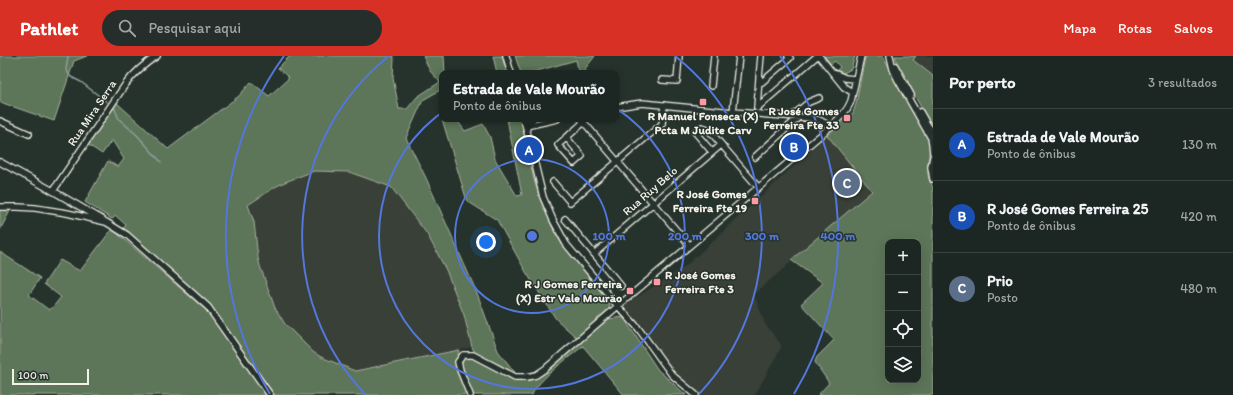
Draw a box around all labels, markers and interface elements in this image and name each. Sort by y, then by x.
search box [102,10,382,46]
text: Pathlet [20,17,78,40]
icon: search [116,17,138,39]
text: Pesquisar aqui [148,19,241,37]
text: Mapa [1064,20,1096,37]
text: Rotas [1118,20,1152,37]
text: Salvos [1174,20,1213,37]
popup [439,70,619,122]
text: Por perto [949,72,1016,92]
text: 3 resultados [1148,75,1217,90]
street label: Rua Mira Serra [65,77,120,149]
text: Estrada de Vale Mourão [453,80,605,98]
marker: R Manuel Fonseca (X) Pcta M Judite Carv [698,97,708,107]
text: Ponto de ônibus [453,98,542,113]
place label: R José Gomes Ferreira Fte 33 [764,104,840,132]
place label: R Manuel Fonseca (X) Pcta M Judite Carv [648,109,758,137]
marker: R José Gomes Ferreira Fte 33 [842,113,852,123]
text: Estrada de Vale Mourão [987,128,1139,146]
pin: B [781,132,807,162]
pin: A [516,135,542,165]
text: A [958,137,966,152]
text: 130 m [1182,137,1217,152]
text: Ponto de ônibus [987,146,1076,161]
street label: Rua Ruy Belo [620,163,680,219]
pin: C [834,168,860,198]
place label: R José Gomes Ferreira Fte 19 [673,187,748,215]
marker: R José Gomes Ferreira Fte 19 [750,196,760,206]
text: R José Gomes Ferreira 25 [987,200,1148,218]
text: B [958,209,966,224]
text: 420 m [1180,209,1217,224]
text: Ponto de ônibus [987,218,1076,233]
centre of rings [525,229,539,243]
text: 100 m [592,229,626,243]
text: 200 m [668,229,703,243]
text: 300 m [745,229,780,243]
text: 400 m [821,229,856,243]
your location [476,232,496,252]
map controls [885,239,921,383]
button: + [885,239,921,275]
place label: R José Gomes Ferreira Fte 3 [665,268,736,296]
text: Prio [987,272,1013,290]
button: − [885,275,921,311]
place label: R J Gomes Ferreira (X) Estr Vale Mourão [516,277,623,306]
marker: R José Gomes Ferreira Fte 3 [652,277,662,287]
text: C [958,281,966,296]
text: 480 m [1180,281,1217,296]
marker: R J Gomes Ferreira (X) Estr Vale Mourão [625,286,635,296]
text: Posto [987,290,1018,305]
button: locate [885,311,921,347]
button: layers [885,347,921,383]
scale bar [12,367,89,386]
text: 100 m [18,369,48,382]

